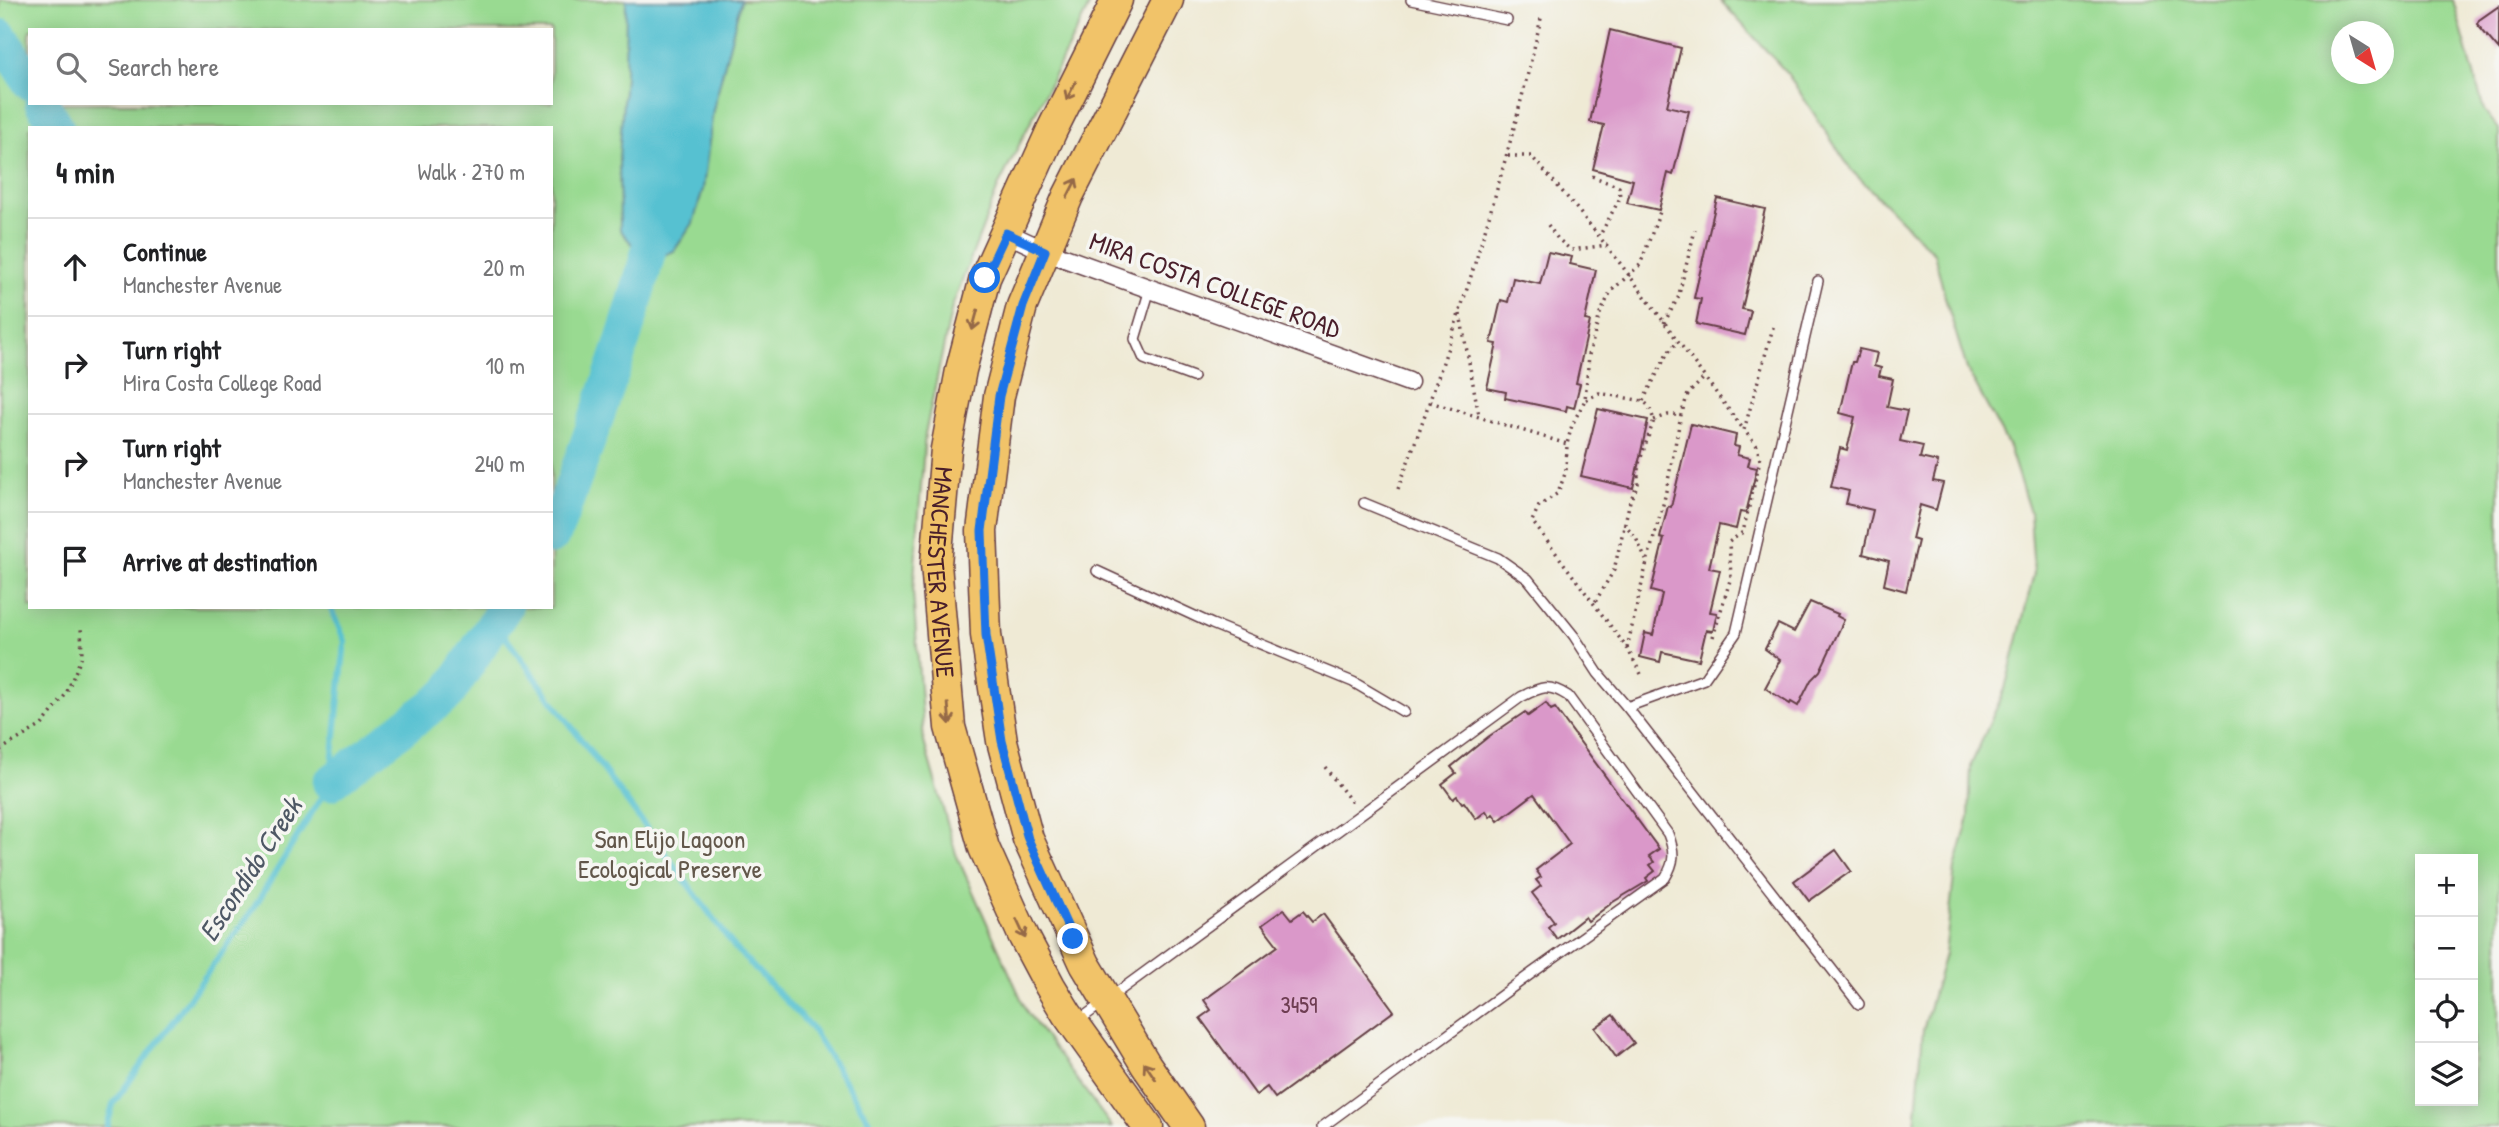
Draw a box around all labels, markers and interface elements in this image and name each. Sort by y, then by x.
north arrow [2331,21,2394,84]
search box [28,28,553,105]
icon: search [52,48,90,86]
text: Search here [108,49,219,84]
one-way arrow [1064,80,1078,101]
text: 4 min [56,152,115,192]
text: Walk · 270 m [418,156,525,187]
one-way arrow [1066,178,1079,199]
street label: MIRA COSTA COLLEGE ROAD [1085,223,1346,346]
text: Continue [123,234,207,269]
icon: ahead [56,248,94,286]
text: 20 m [483,252,525,283]
route start [969,262,1000,293]
text: Manchester Avenue [123,269,282,300]
one-way arrow [967,308,980,330]
text: Turn right [123,332,221,367]
icon: right [56,346,94,384]
text: 10 m [485,350,525,381]
text: Mira Costa College Road [123,367,321,398]
text: Turn right [123,430,221,465]
icon: right [56,444,94,482]
text: 240 m [474,448,525,479]
text: Manchester Avenue [123,465,282,496]
street label: MANCHESTER AVENUE [919,465,964,680]
icon: arrive [56,542,94,580]
text: Arrive at destination [123,544,318,579]
one-way arrow [943,703,956,725]
water label: Escondido Creek [189,788,312,948]
park label: San Elijo Lagoon Ecological Preserve [578,821,762,886]
map controls [2415,854,2478,1106]
button: + [2415,854,2478,917]
button: − [2415,917,2478,980]
one-way arrow [1014,918,1028,939]
route end [1057,923,1088,954]
button: locate [2415,980,2478,1043]
house number: 3459 [1280,989,1318,1020]
button: layers [2415,1043,2478,1106]
one-way arrow [1143,1062,1157,1081]

